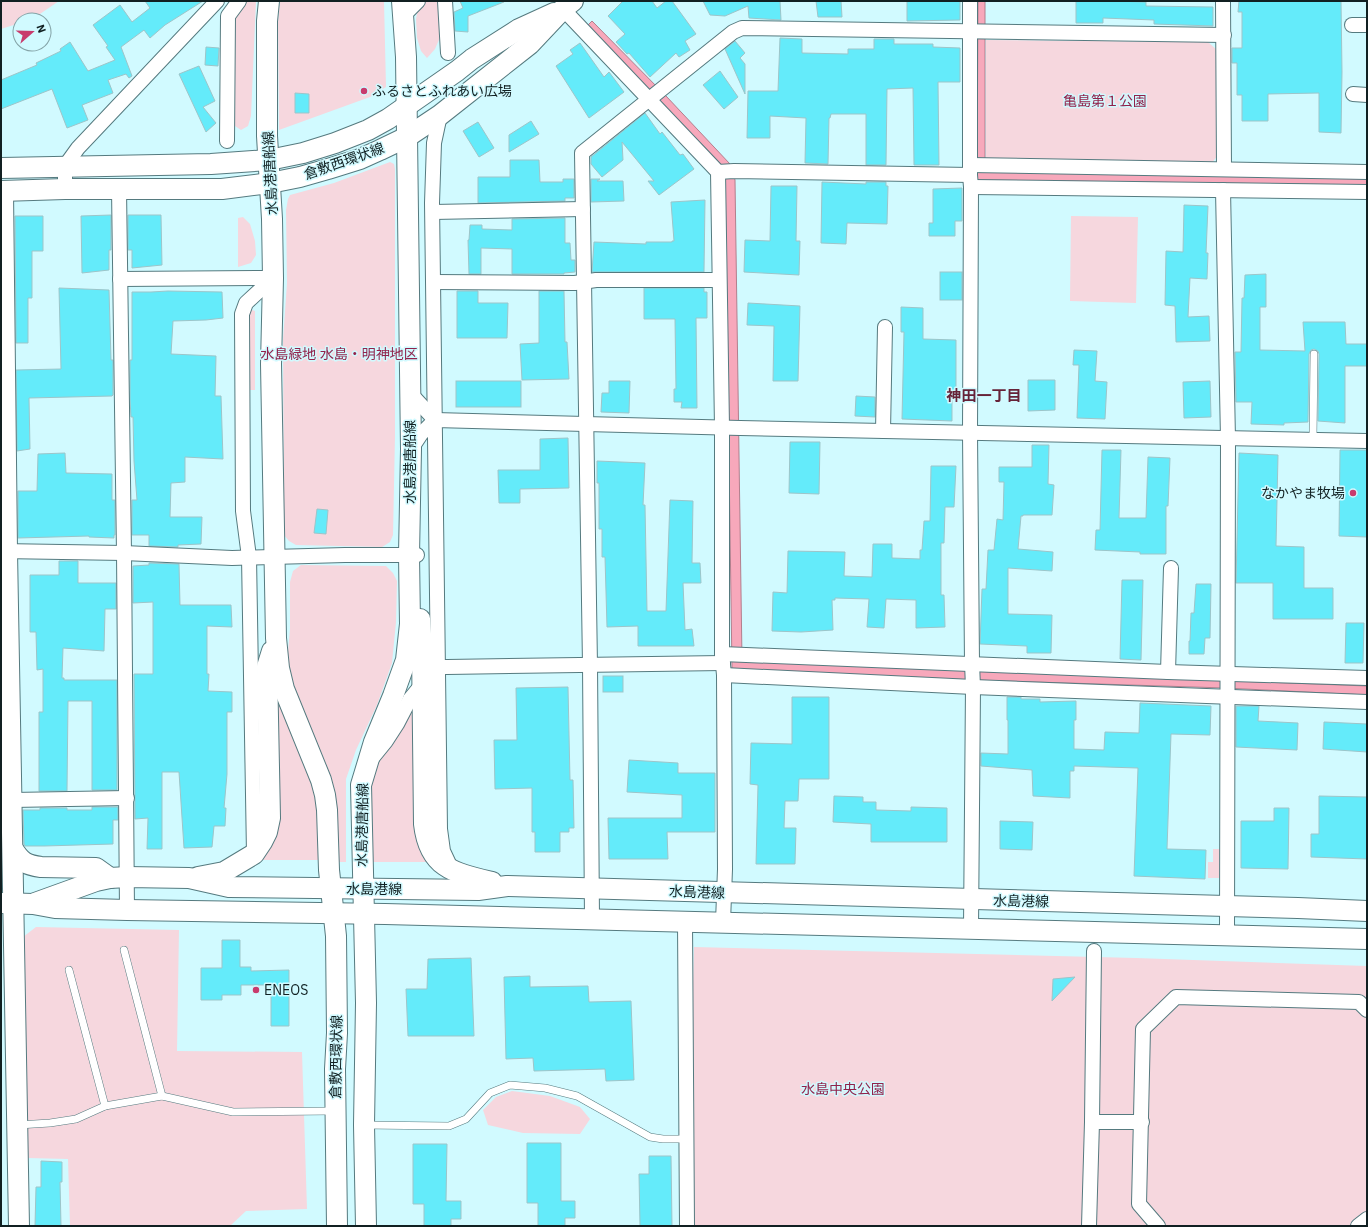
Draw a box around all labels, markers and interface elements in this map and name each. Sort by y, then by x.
north arrow [12,12,52,52]
text: N [33,22,49,35]
place label: ふるさとふれあい広場 [372,82,512,100]
marker: ふるさとふれあい広場 [359,86,369,96]
park label: 亀島第１公園 [1063,92,1147,110]
street label: 水島港唐船線 [259,131,281,215]
street label: 倉敷西環状線 [301,139,387,183]
park label: 水島緑地 水島・明神地区 [260,345,418,363]
district label: 神田一丁目 [945,386,1022,405]
street label: 水島港唐船線 [401,420,419,504]
place label: なかやま牧場 [1261,484,1345,502]
marker: なかやま牧場 [1348,488,1358,498]
street label: 水島港唐船線 [352,783,372,867]
street label: 水島港線 [346,880,402,898]
street label: 水島港線 [669,882,725,902]
street label: 水島港線 [993,892,1049,910]
place label: ENEOS [264,981,308,999]
marker: ENEOS [251,985,261,995]
street label: 倉敷西環状線 [326,1015,346,1099]
park label: 水島中央公園 [801,1080,885,1098]

